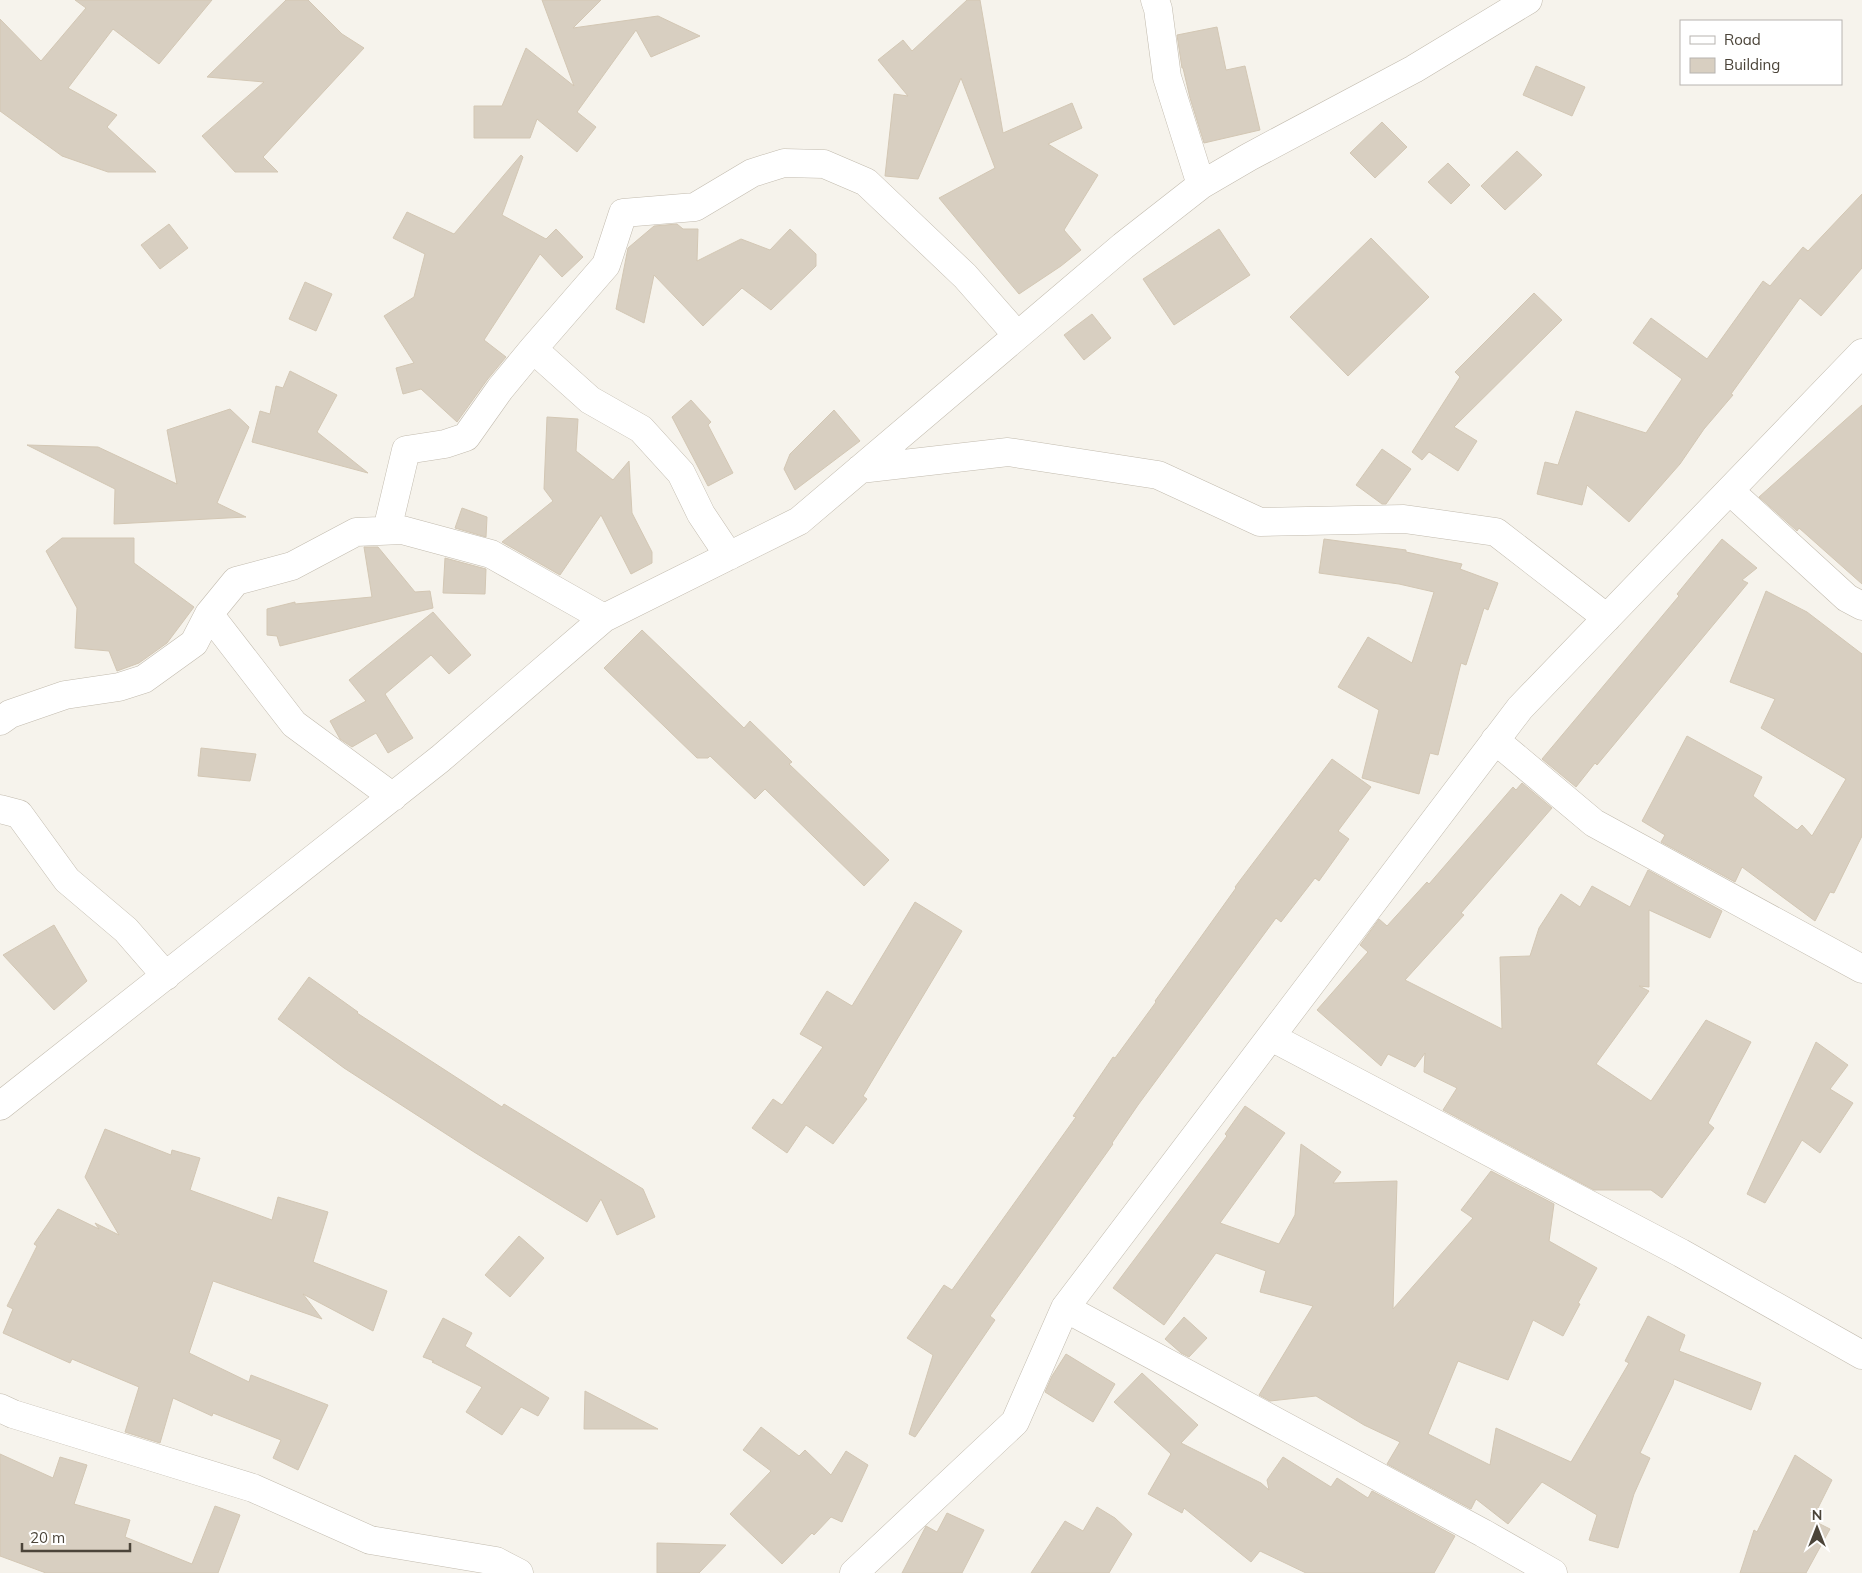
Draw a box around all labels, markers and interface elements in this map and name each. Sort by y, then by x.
legend [1680,20,1842,85]
text: Road [1724,30,1761,49]
text: Building [1724,55,1780,74]
north arrow [1792,1503,1842,1553]
text: N [1812,1506,1822,1524]
scale bar [22,1520,130,1552]
text: 20 m [30,1528,65,1547]

